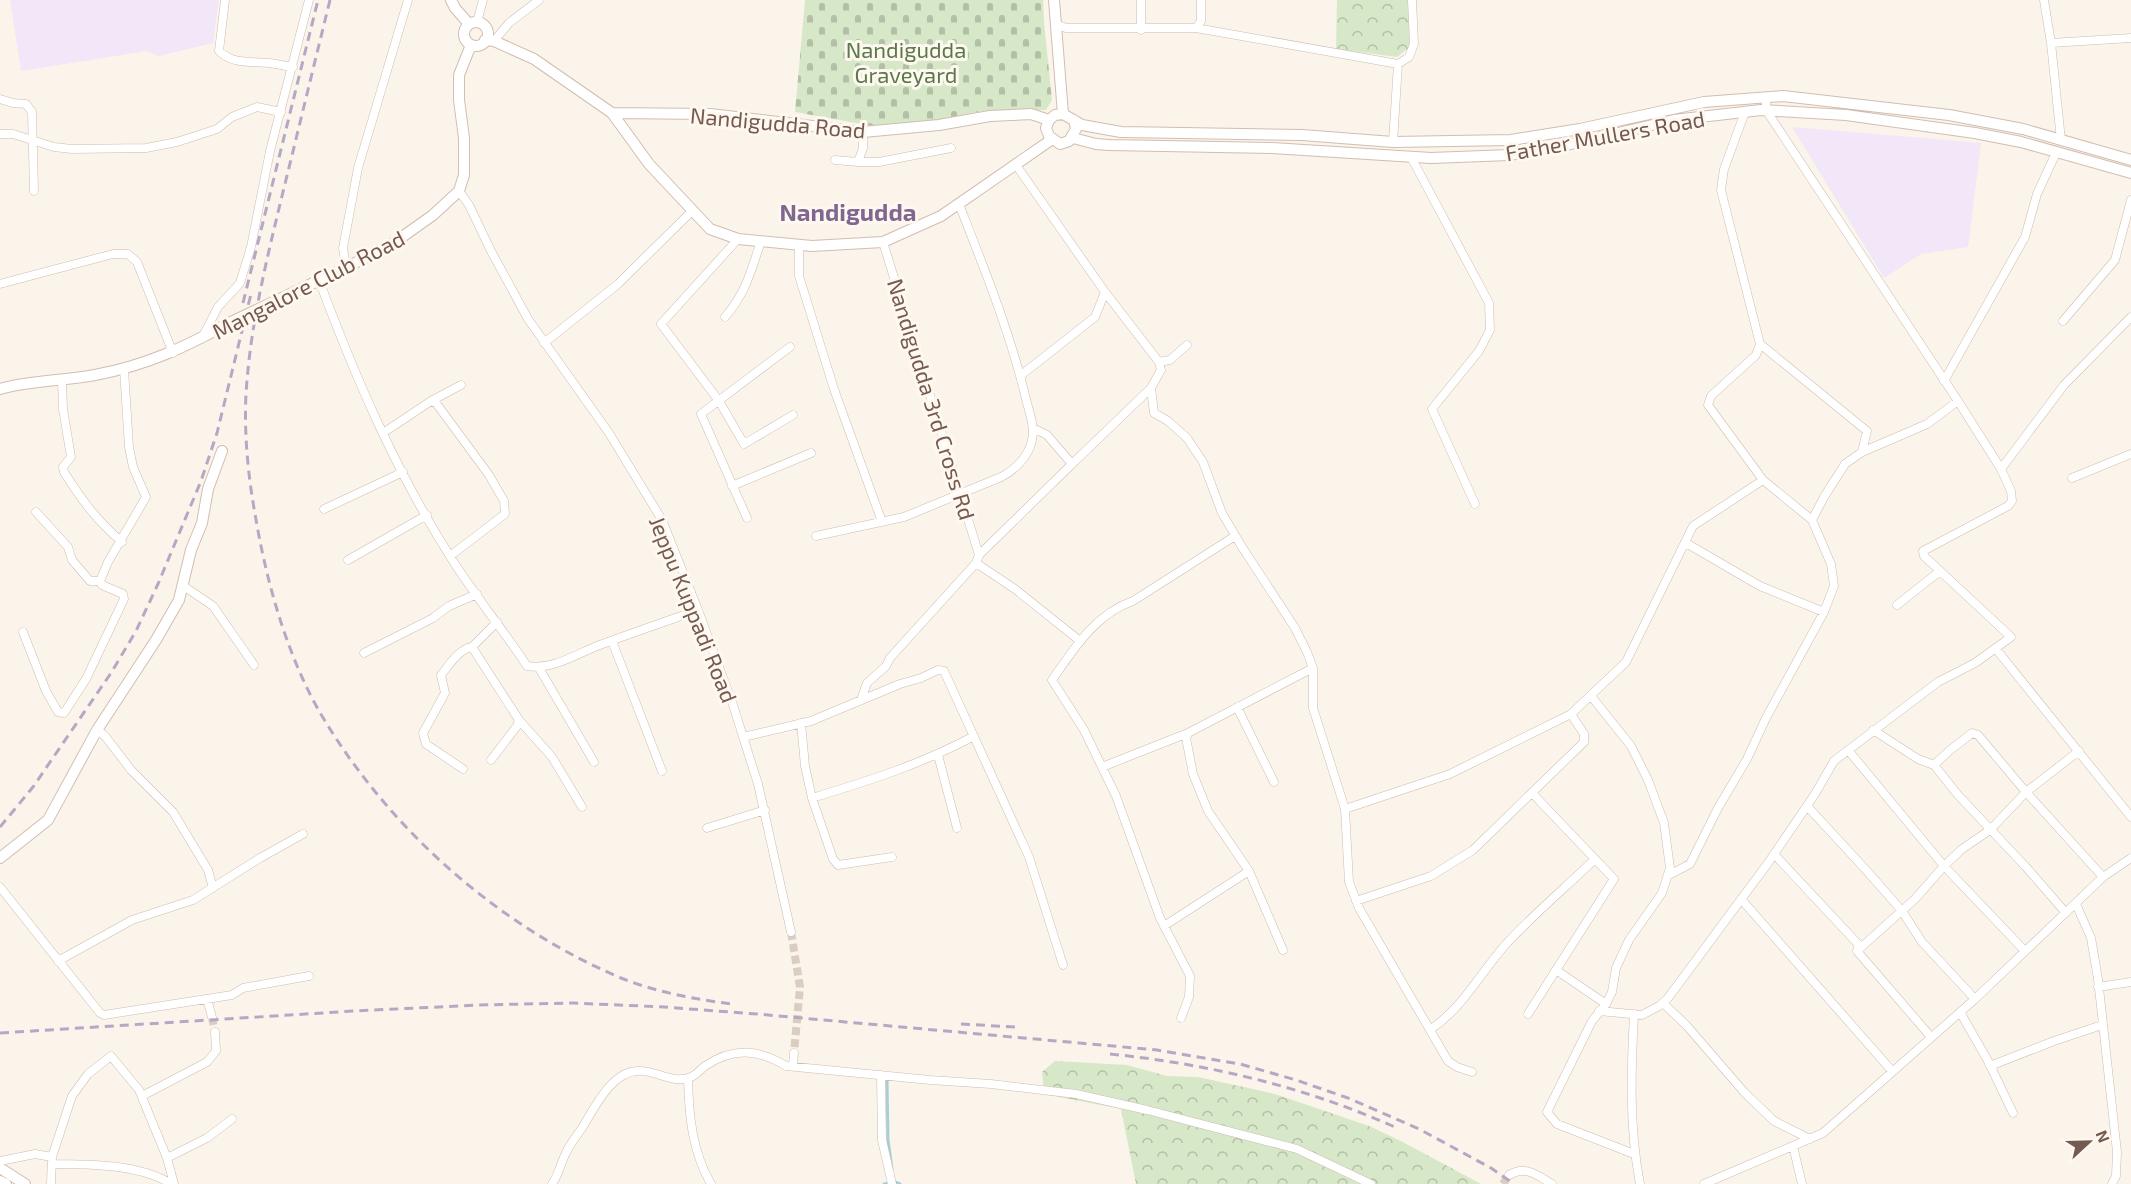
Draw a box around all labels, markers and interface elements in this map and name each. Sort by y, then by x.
park label: Nandigudda Graveyard [846,36,966,87]
street label: Nandigudda Road [689,101,867,143]
street label: Father Mullers Road [1503,105,1707,165]
district label: Nandigudda [780,197,916,226]
street label: Mangalore Club Road [207,224,409,344]
street label: Nandigudda 3rd Cross Rd [883,275,981,523]
street label: Jeppu Kuppadi Road [645,512,743,706]
north arrow [2059,1112,2119,1172]
text: N [2092,1127,2114,1145]

